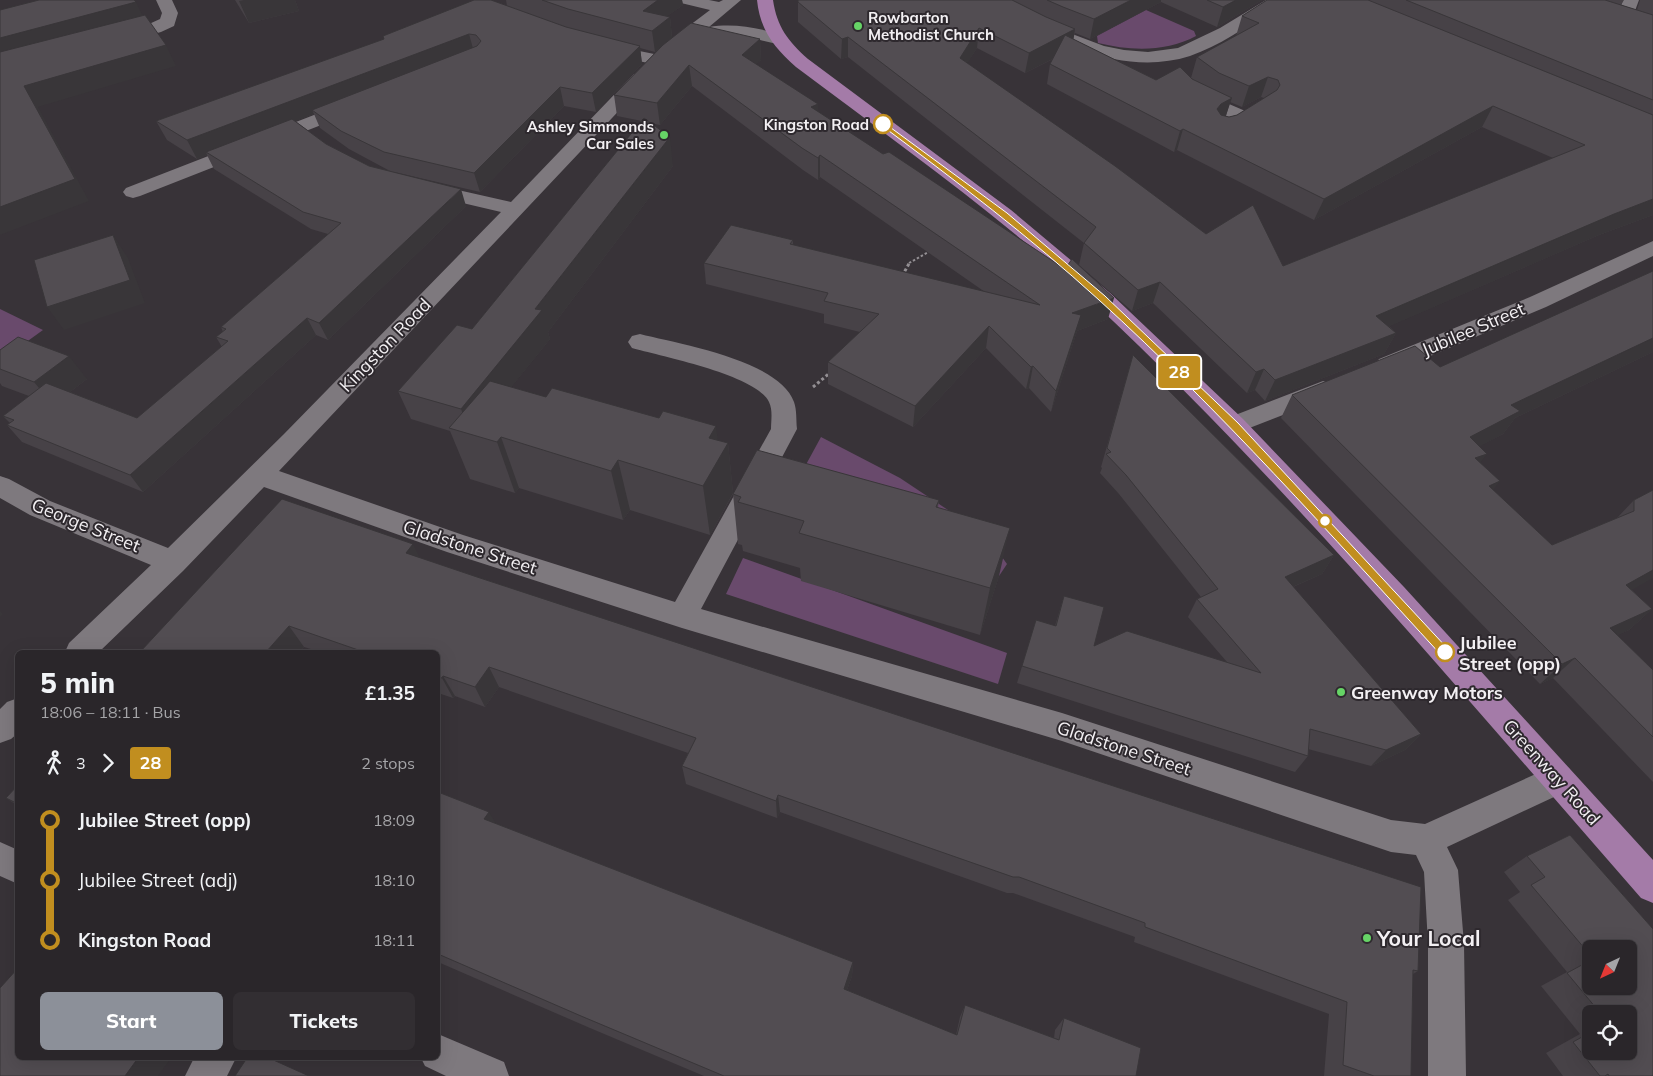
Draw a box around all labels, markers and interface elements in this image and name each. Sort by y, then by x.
place label: Rowbarton Methodist Church [868,8,994,44]
marker: Rowbarton Methodist Church [852,20,864,32]
marker: Kingston Road [873,114,893,134]
place label: Kingston Road [764,115,869,134]
place label: Ashley Simmonds Car Sales [527,117,654,153]
marker: Ashley Simmonds Car Sales [658,129,670,141]
street label: Kingston Road [334,293,436,397]
street label: Jubilee Street [1418,297,1528,361]
line badge: 28 [1156,356,1202,388]
text: 28 [1168,360,1190,383]
street label: George Street [28,493,144,557]
unlabelled marker [1318,514,1332,528]
street label: Gladstone Street [400,515,540,579]
place label: Jubilee Street (opp) [1459,631,1561,675]
marker: Jubilee Street (opp) [1435,642,1455,662]
text: 5 min [40,665,115,700]
text: £1.35 [365,681,415,705]
place label: Greenway Motors [1351,681,1503,704]
marker: Greenway Motors [1335,686,1347,698]
text: 18:06 – 18:11 · Bus [40,702,181,722]
street label: Greenway Road [1499,714,1605,830]
street label: Gladstone Street [1054,716,1194,780]
icon: walk [40,749,68,777]
icon: forward [94,749,122,777]
text: 28 [140,751,161,774]
text: 3 [76,753,86,773]
text: 2 stops [361,753,415,773]
text: Jubilee Street (opp) [78,808,252,832]
text: 18:09 [373,810,415,830]
text: Jubilee Street (adj) [78,868,238,892]
text: 18:10 [373,870,415,890]
place label: Your Local [1376,925,1481,951]
text: Kingston Road [78,928,211,952]
text: 18:11 [373,930,415,950]
marker: Your Local [1361,932,1373,944]
north arrow [1582,940,1638,995]
map controls [1582,940,1637,1060]
button: Start [40,992,223,1050]
button: Tickets [233,992,415,1050]
button: locate [1582,1005,1637,1060]

